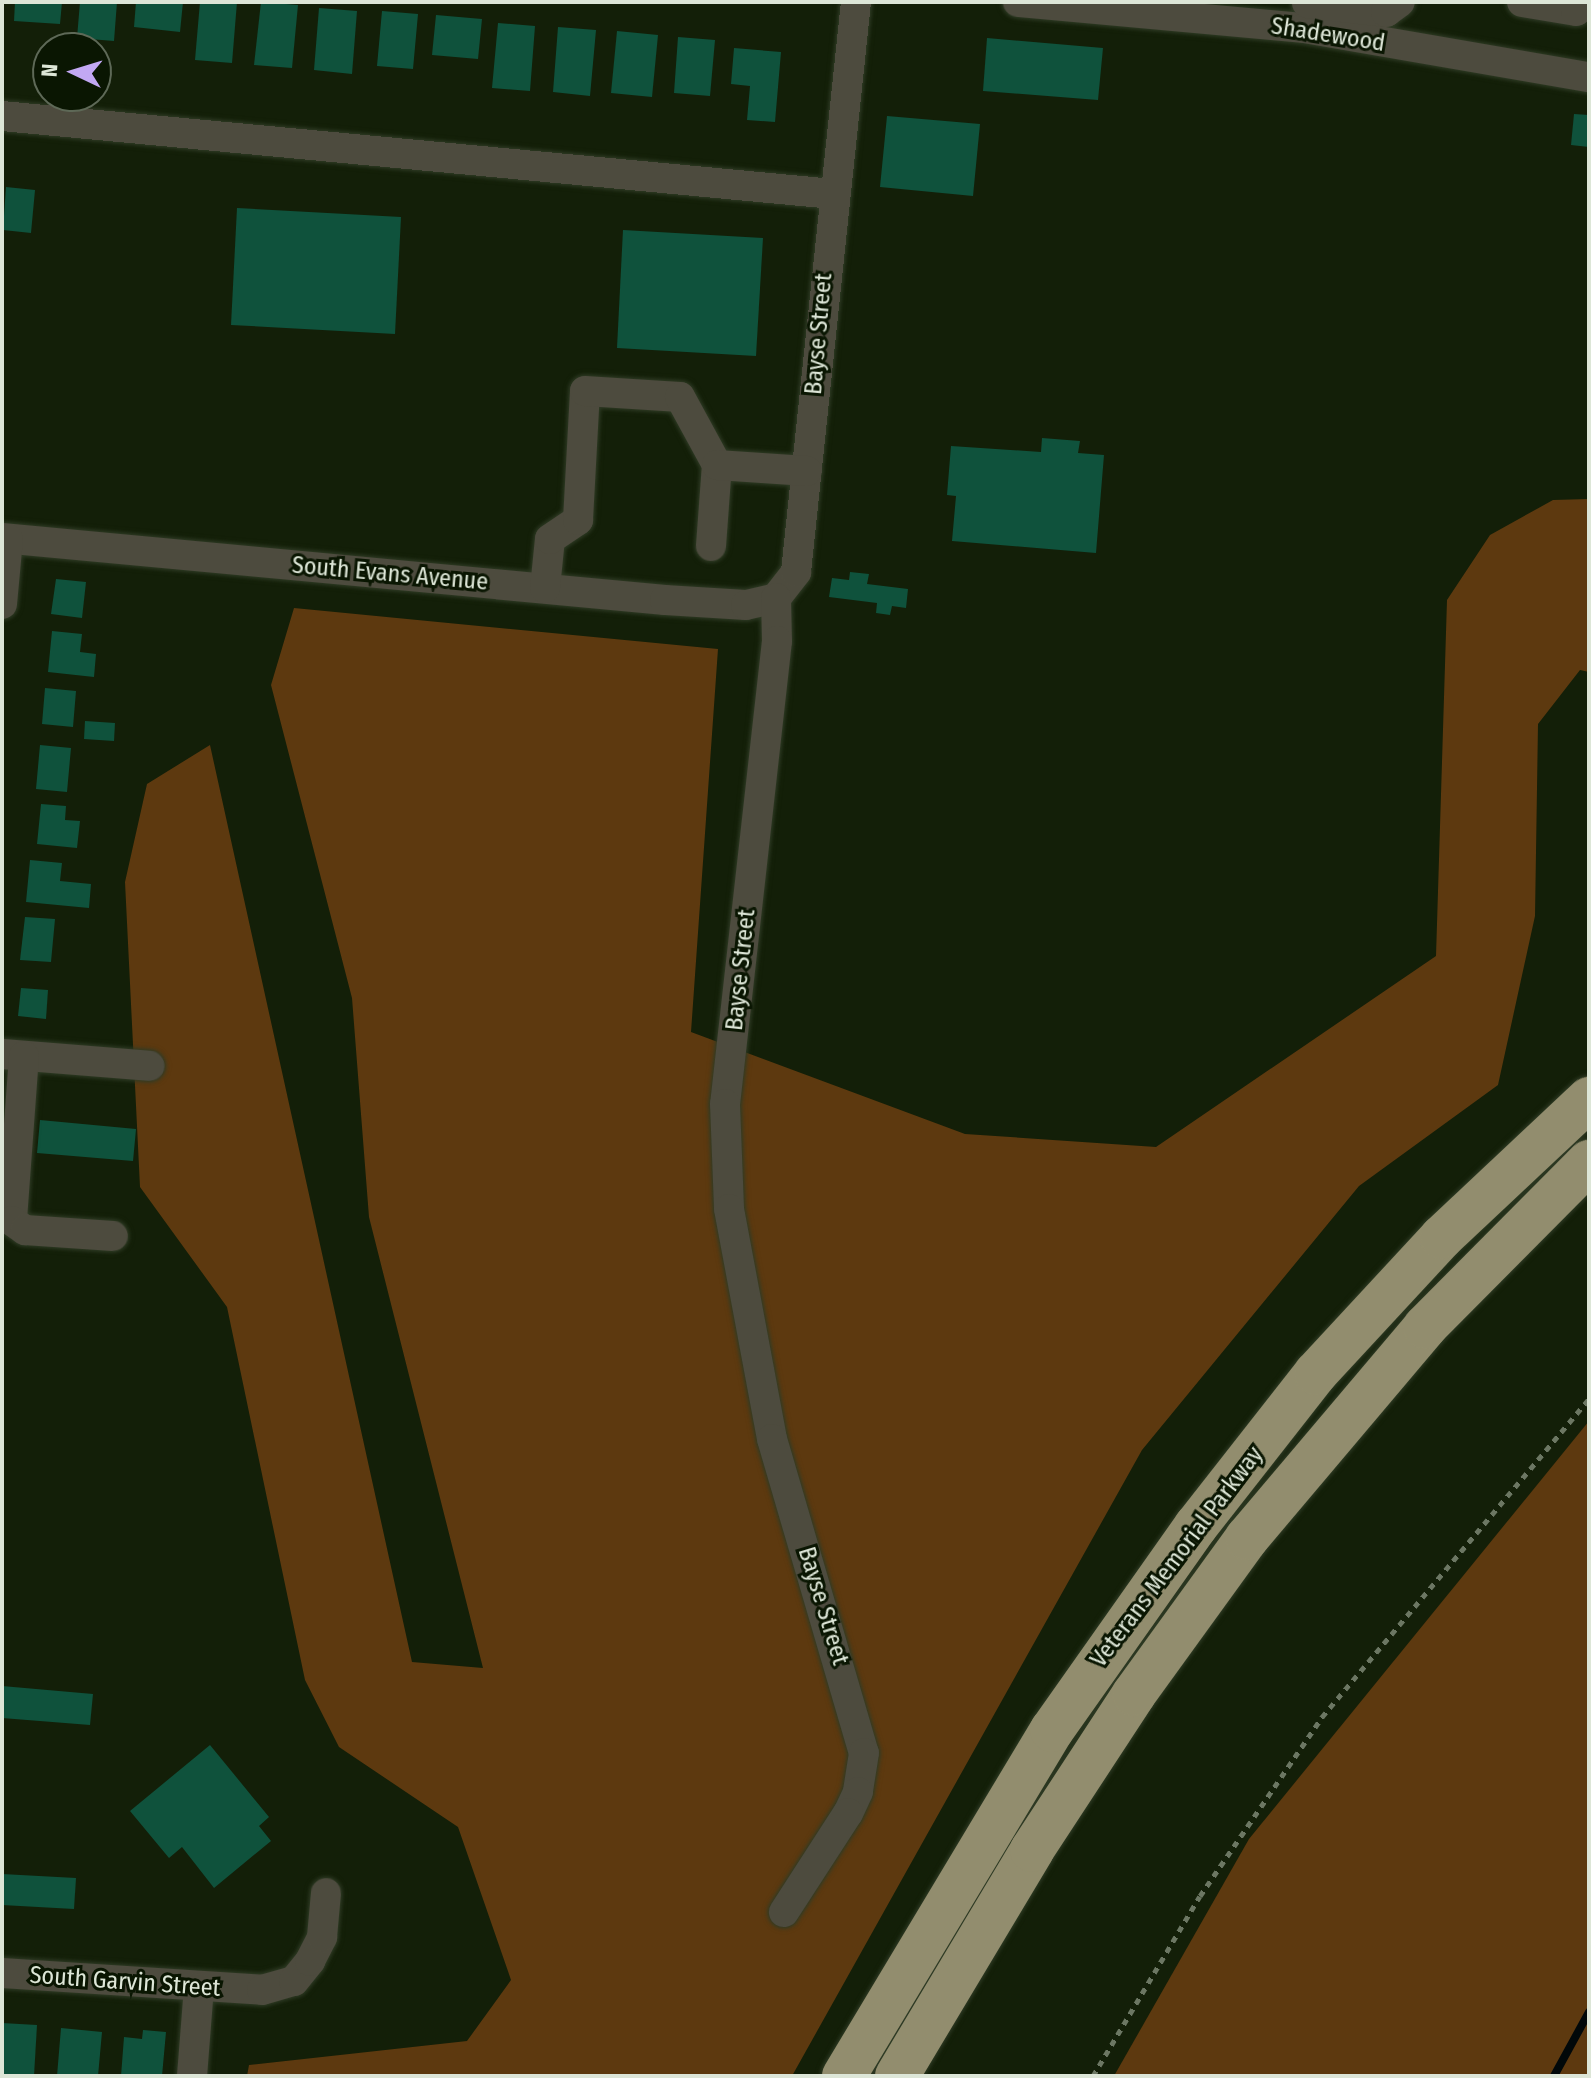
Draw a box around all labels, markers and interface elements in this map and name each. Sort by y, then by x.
street label: Shadewood [1269,12,1387,58]
north arrow [32,32,112,112]
text: N [36,63,63,78]
street label: Bayse Street [799,272,839,396]
street label: South Evans Avenue [291,551,489,597]
street label: Bayse Street [720,908,762,1032]
street label: Veterans Memorial Parkway [1085,1441,1269,1673]
street label: Bayse Street [791,1544,855,1668]
street label: South Garvin Street [29,1961,221,2003]

